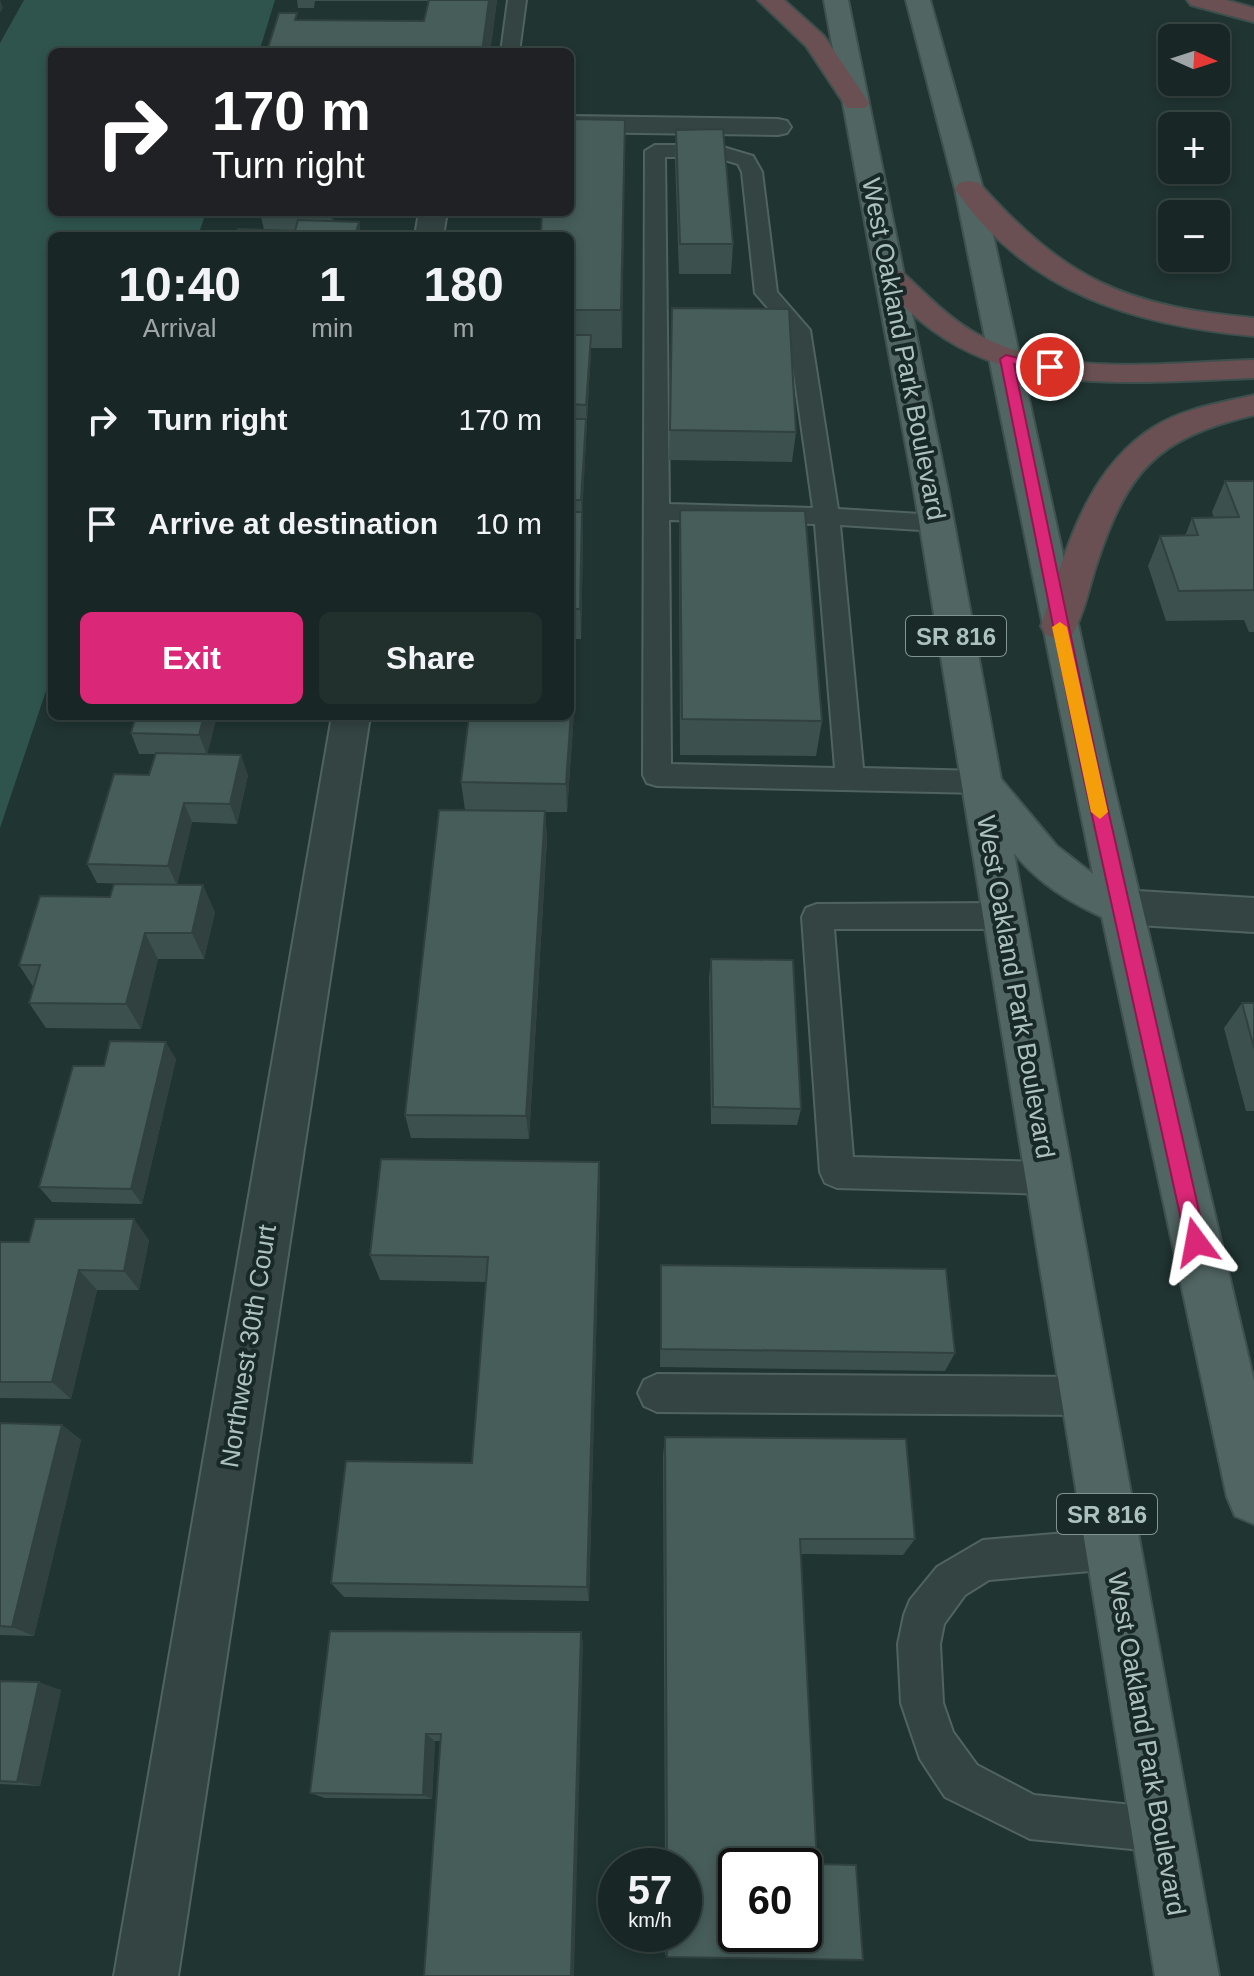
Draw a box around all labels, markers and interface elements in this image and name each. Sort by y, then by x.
north arrow [1158,24,1230,96]
map controls [1158,24,1230,272]
text: 170 m [212,79,371,142]
icon: right [80,80,184,184]
button: + [1158,112,1230,184]
text: Turn right [212,145,365,186]
street label: West Oakland Park Boulevard [856,175,952,523]
button: − [1158,200,1230,272]
text: 10:40 [118,258,241,311]
text: 1 [319,258,346,311]
text: 180 [424,258,504,311]
text: Arrival [143,313,217,343]
text: min [311,313,353,343]
text: m [453,313,474,343]
pin [1016,333,1084,401]
icon: arrive [1028,345,1072,389]
icon: right [80,398,124,442]
text: Turn right [148,403,287,436]
text: 170 m [459,403,542,436]
icon: arrive [80,502,124,546]
text: Arrive at destination [148,507,438,540]
text: 10 m [475,507,542,540]
button: Exit [80,612,303,704]
button: Share [319,612,542,704]
road number: SR 816 [906,616,1006,656]
street label: West Oakland Park Boulevard [971,813,1061,1161]
position arrow [1154,1200,1238,1284]
street label: Northwest 30th Court [214,1222,282,1470]
road number: SR 816 [1057,1494,1157,1534]
street label: West Oakland Park Boulevard [1102,1570,1192,1918]
speed limit sign: 60 [718,1848,822,1952]
text: 57 [628,1868,672,1912]
text: km/h [628,1909,672,1931]

